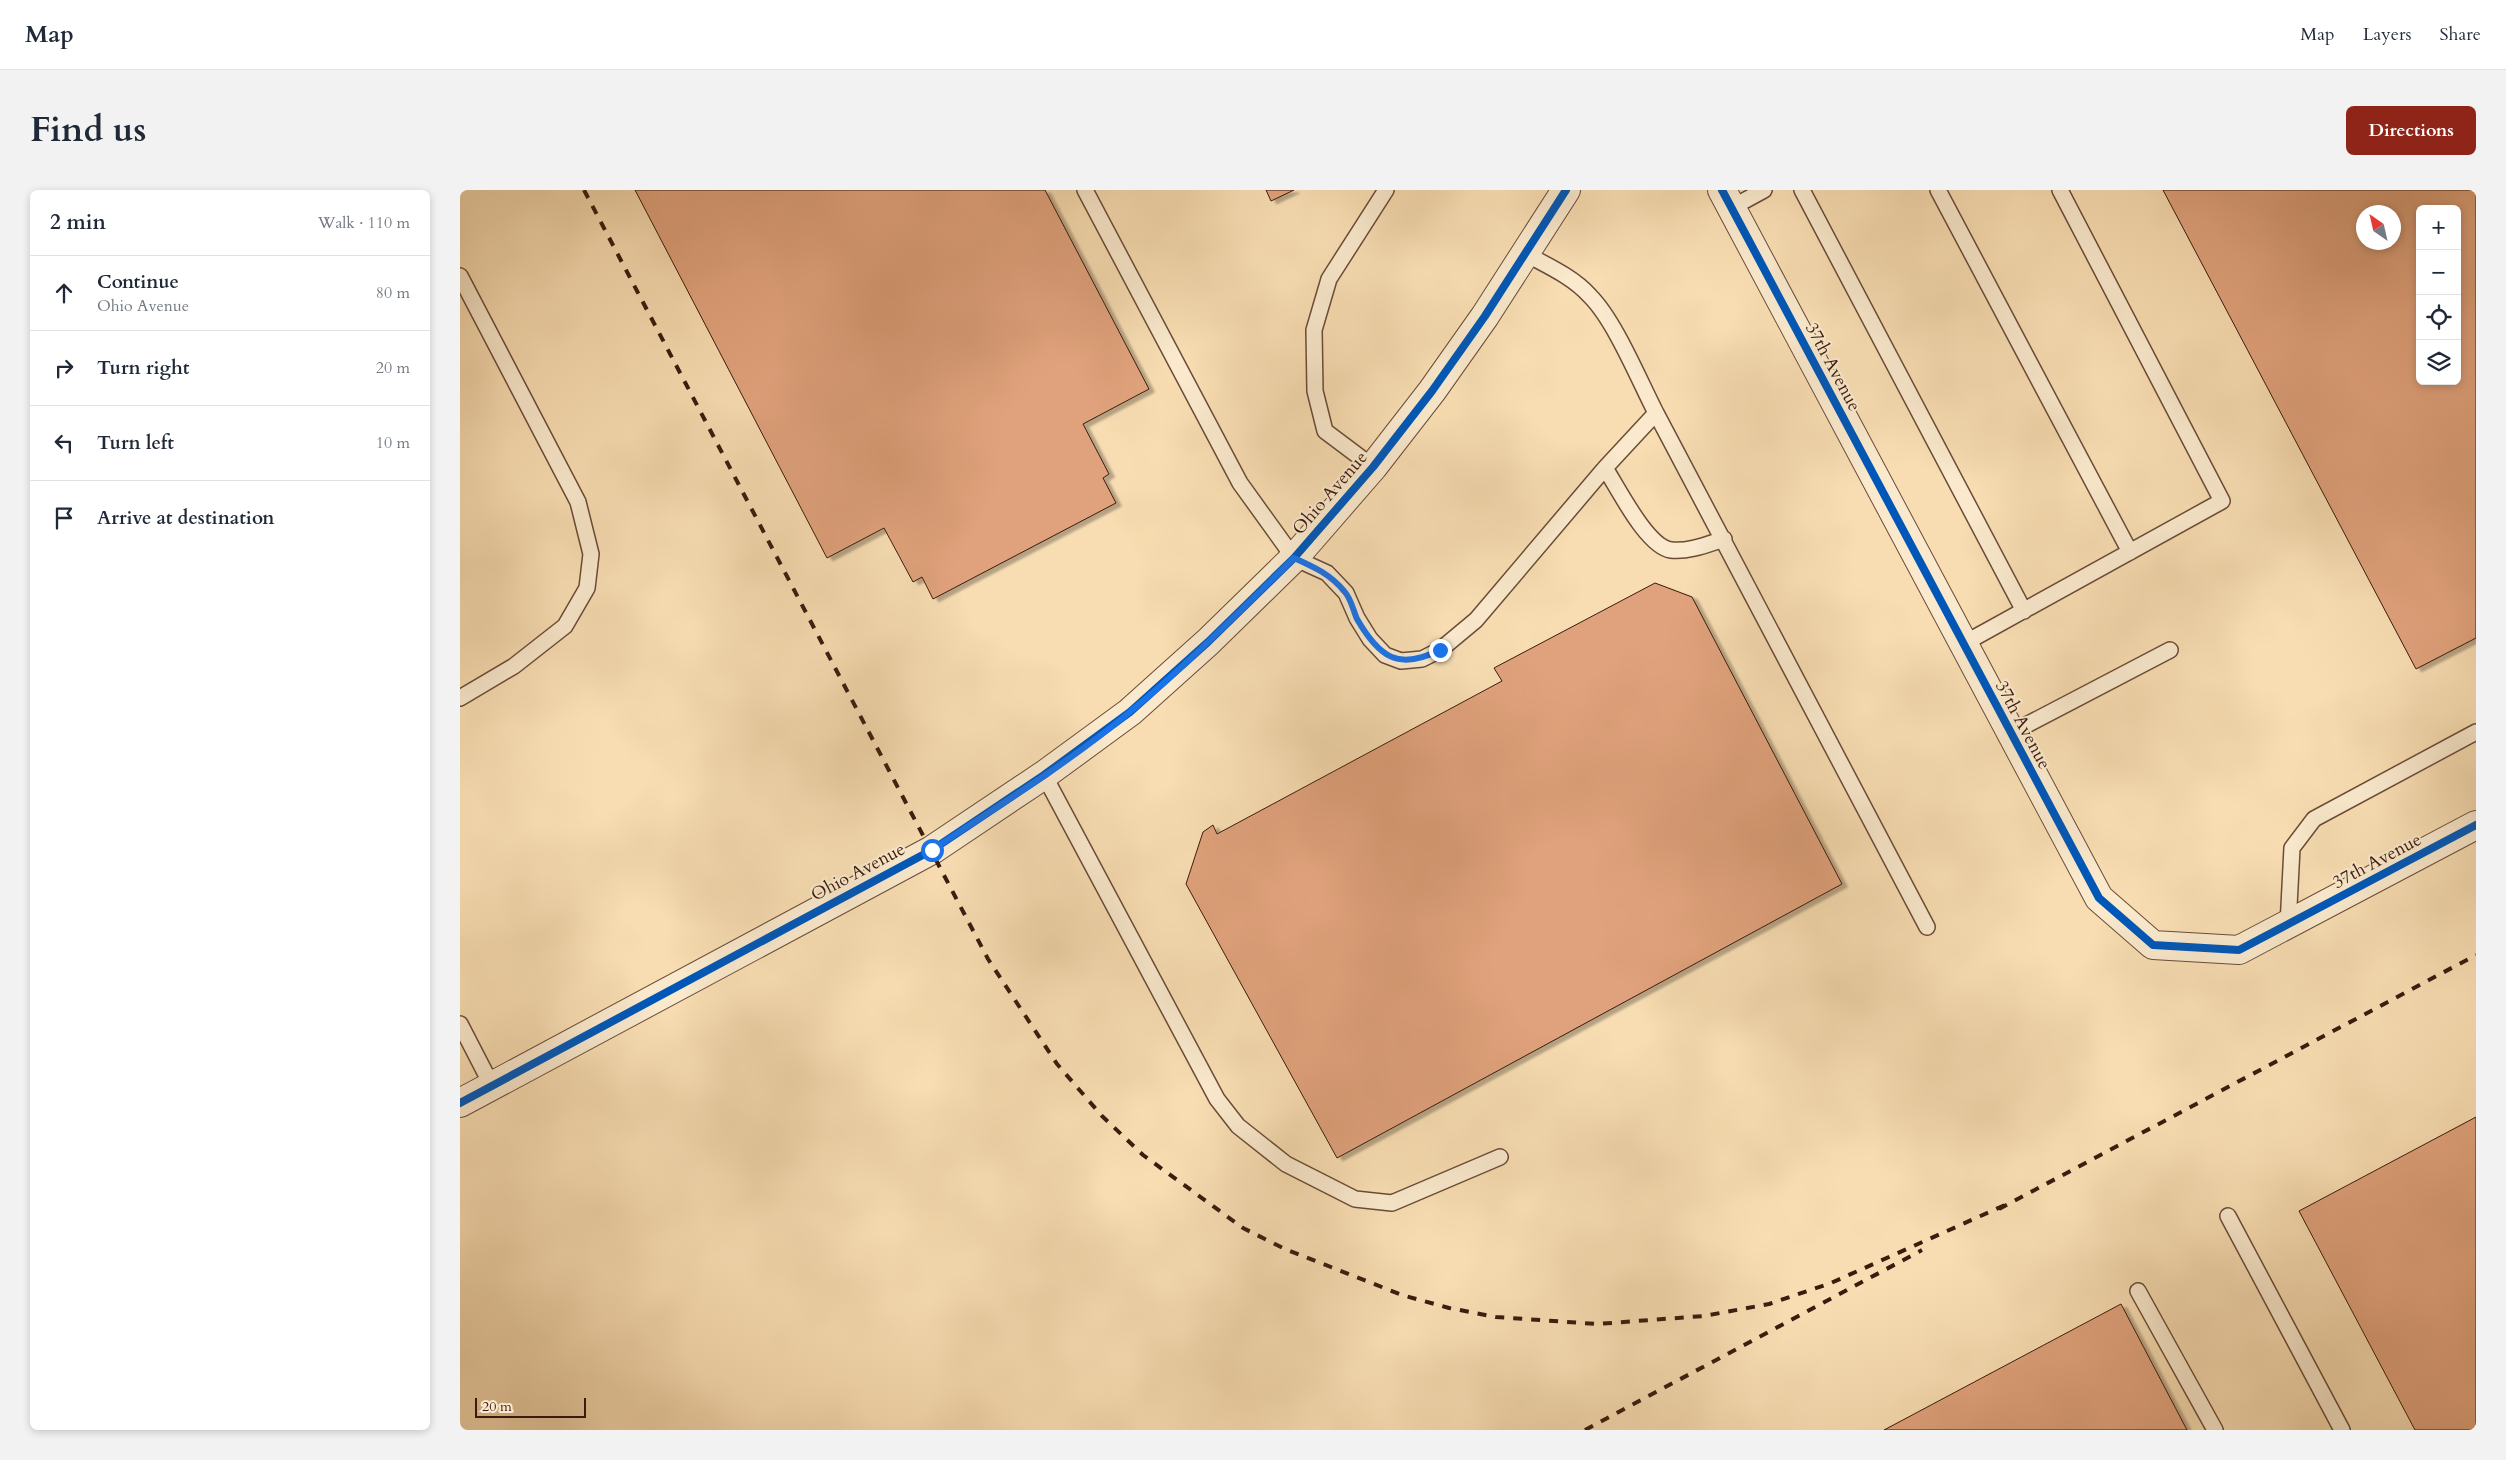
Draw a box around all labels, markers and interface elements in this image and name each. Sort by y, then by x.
text: Map [25,18,74,51]
text: Map [2300,22,2335,47]
text: Layers [2363,22,2412,47]
text: Share [2440,22,2481,47]
text: Find us [30,106,146,154]
button: Directions [2346,106,2476,155]
north arrow [2356,205,2401,250]
map controls [2416,205,2461,385]
button: + [2416,205,2461,250]
text: 2 min [50,208,106,237]
text: Walk · 110 m [318,212,410,234]
button: − [2416,250,2461,295]
text: Continue [97,269,179,295]
icon: ahead [50,279,78,307]
text: 80 m [376,282,410,304]
text: Ohio Avenue [97,295,189,317]
button: locate [2416,295,2461,340]
street label: 37th Avenue [1799,318,1867,416]
button: layers [2416,340,2461,385]
icon: right [50,354,78,382]
text: Turn right [97,355,189,381]
text: 20 m [376,357,410,379]
icon: left [50,429,78,457]
text: Turn left [97,430,174,456]
text: 10 m [376,432,410,454]
street label: Ohio Avenue [1287,446,1373,540]
icon: arrive [50,504,78,532]
text: Arrive at destination [97,505,274,531]
route end [1429,639,1452,662]
street label: 37th Avenue [1989,676,2057,774]
street label: 37th Avenue [2328,827,2426,895]
street label: Ohio Avenue [806,837,910,907]
route start [921,839,944,862]
scale bar [475,1395,586,1418]
text: 20 m [482,1397,512,1416]

